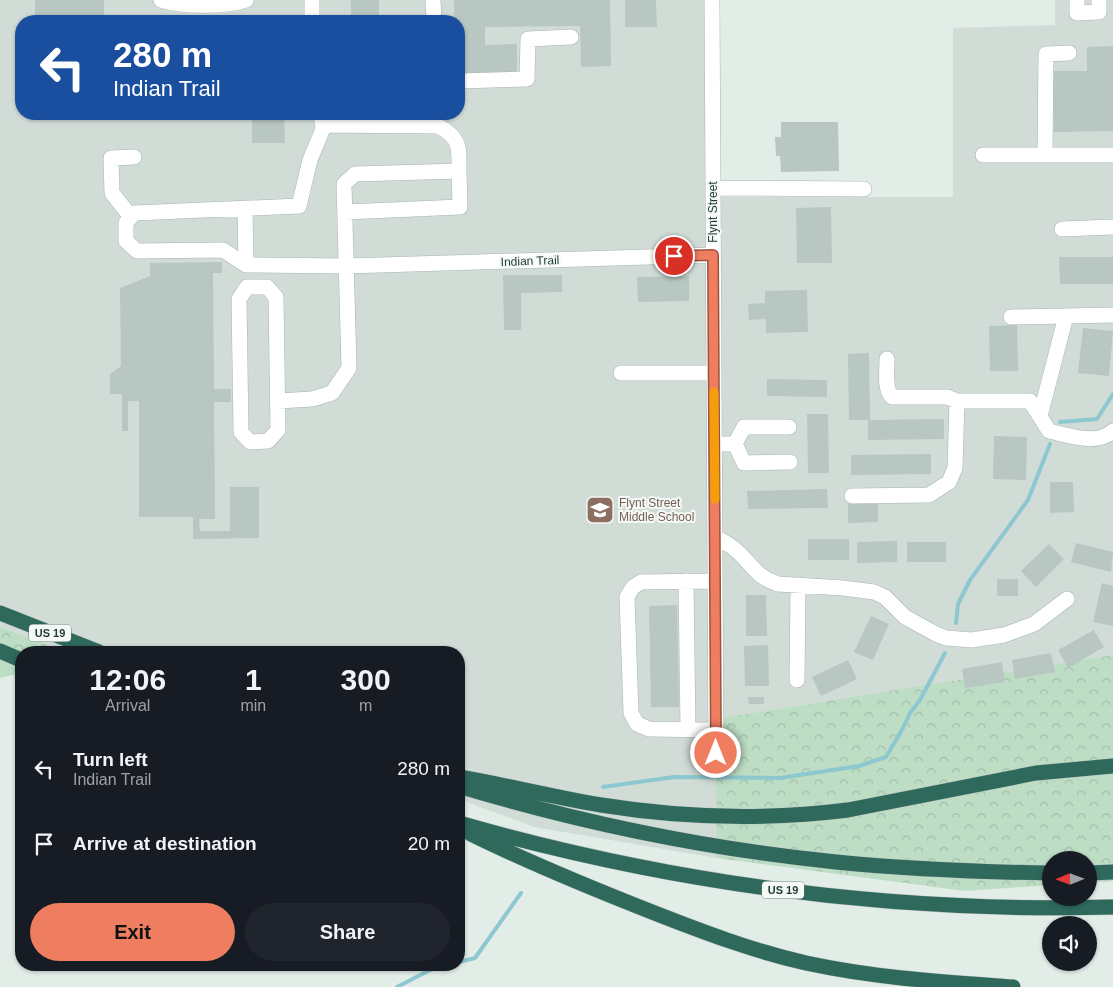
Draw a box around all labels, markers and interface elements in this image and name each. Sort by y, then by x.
icon: left [30,35,95,100]
text: 280 m [113,35,212,74]
text: Indian Trail [113,76,221,101]
street label: Flynt Street [706,181,720,243]
pin [653,235,695,277]
icon: arrive [660,242,688,270]
street label: Indian Trail [500,253,560,269]
school or university icon: Flynt Street Middle School [585,495,615,525]
place label: Flynt Street Middle School [619,496,694,524]
road number: US 19 [29,624,71,641]
text: 12:06 [89,663,166,696]
text: 1 [245,663,262,696]
text: 300 [341,663,391,696]
text: Arrival [105,697,150,714]
text: min [240,697,266,714]
text: m [359,697,372,714]
position arrow [689,726,741,778]
text: Turn left [73,749,148,770]
icon: left [30,755,58,783]
text: 280 m [397,758,450,779]
text: Indian Trail [73,771,151,788]
icon: arrive [30,830,58,858]
text: Arrive at destination [73,833,257,854]
text: 20 m [408,833,450,854]
north arrow [1042,851,1098,906]
map controls [1042,851,1097,971]
road number: US 19 [762,882,804,898]
button: Exit [30,903,235,961]
button: Share [245,903,450,961]
button: sound [1042,916,1097,971]

